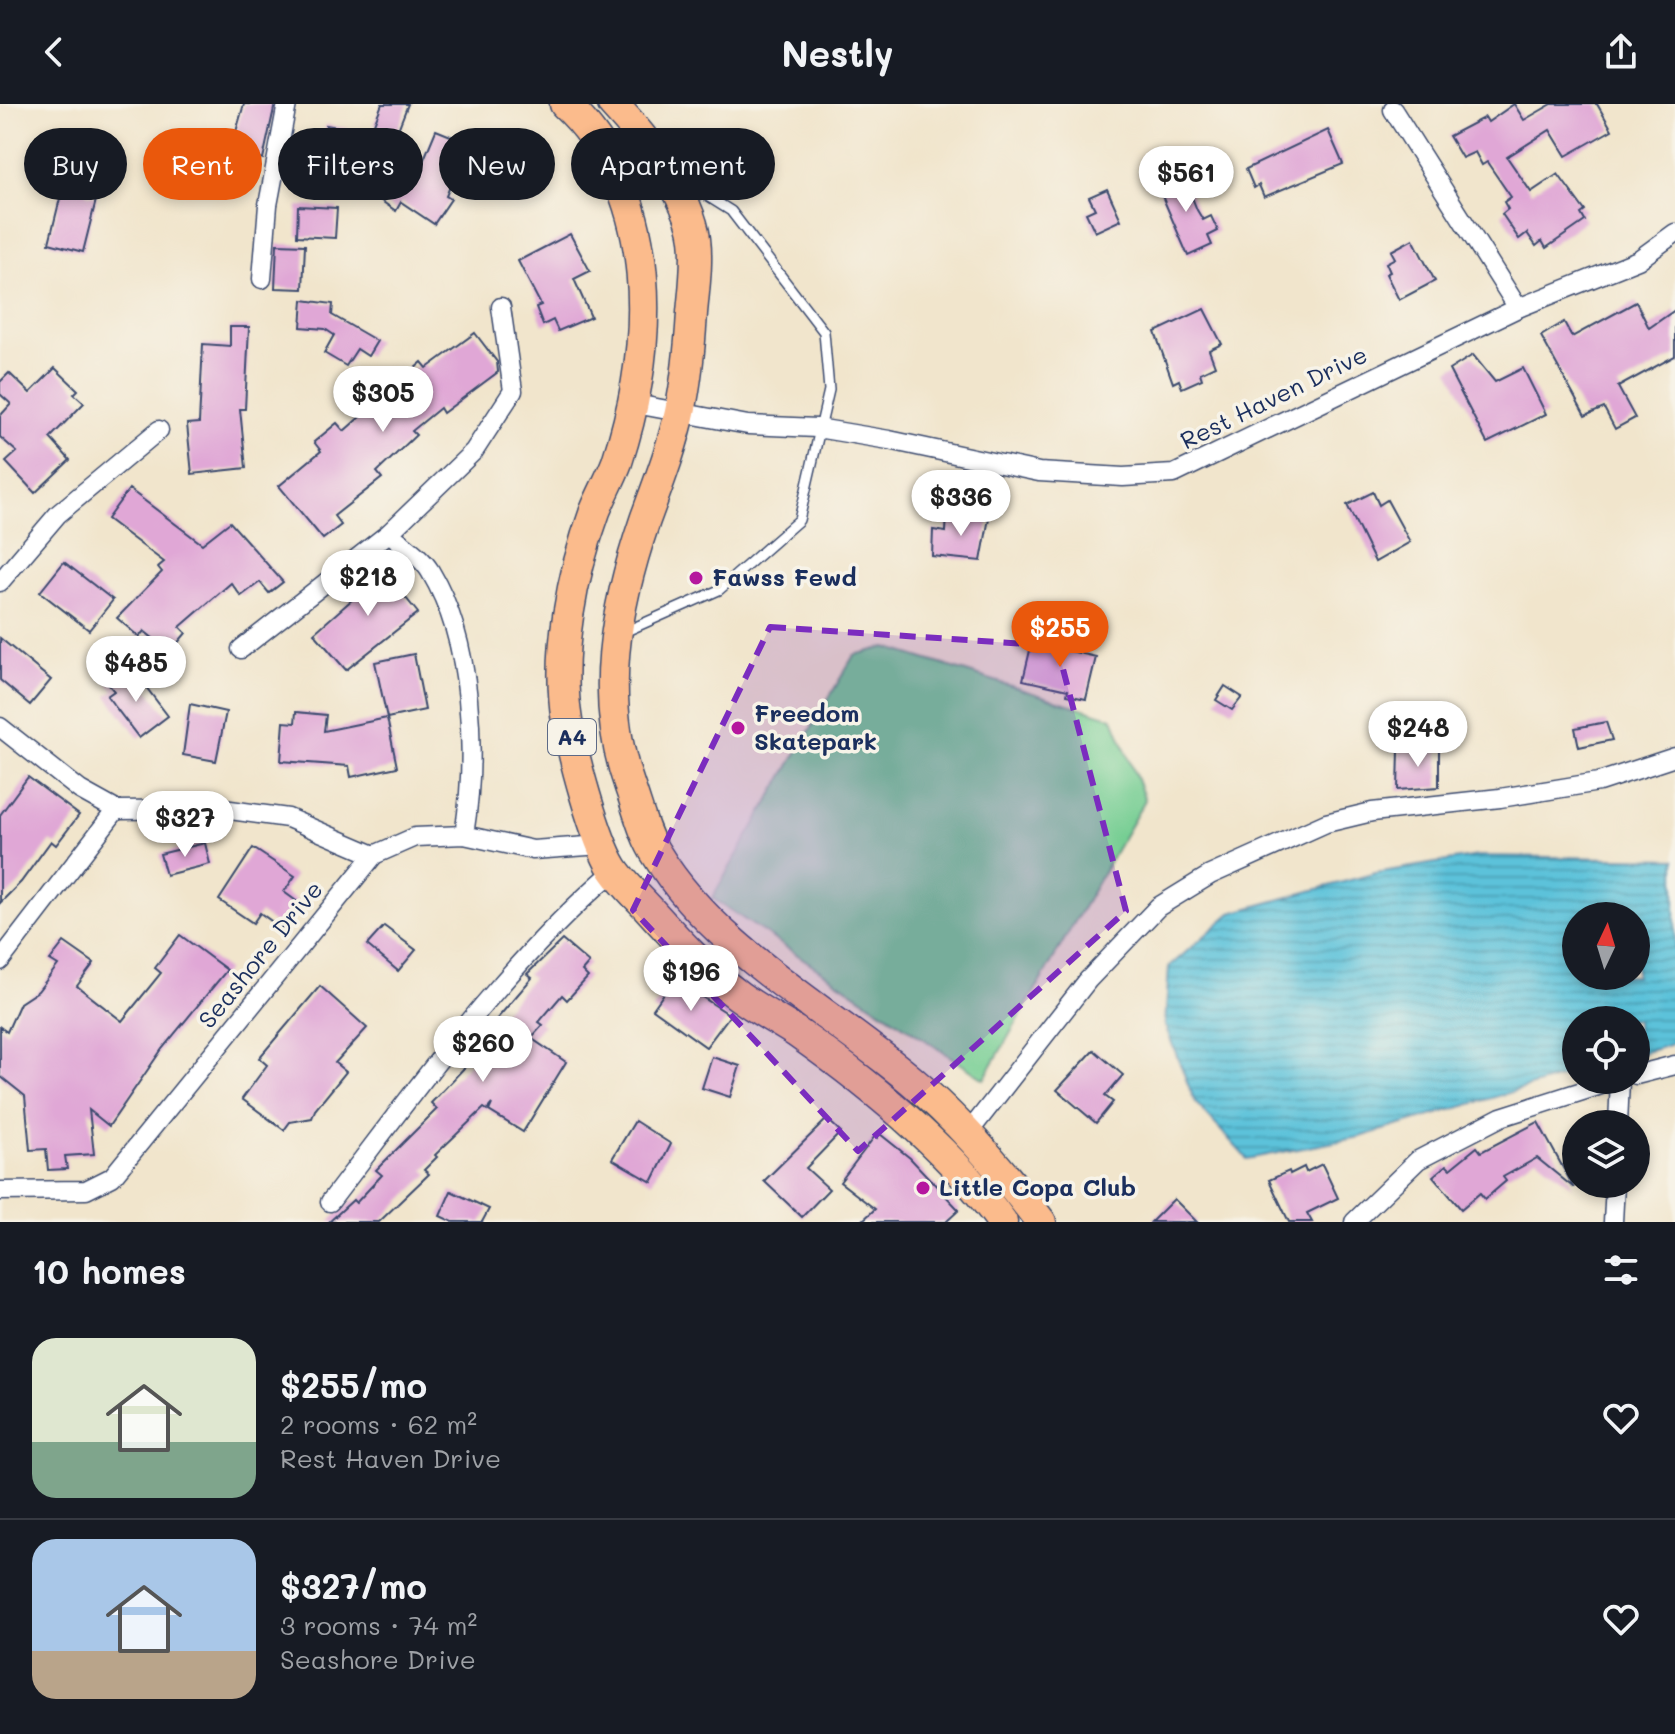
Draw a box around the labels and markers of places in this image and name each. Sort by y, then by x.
pin: $561 [1139,146,1233,214]
pin: $305 [336,366,430,434]
pin: $336 [914,470,1008,538]
pin: $218 [321,550,415,618]
place label: Fawss Fewd [712,561,857,592]
marker: Fawss Fewd [687,569,705,587]
pin: $255 [1013,601,1107,669]
pin: $485 [89,636,183,704]
place label: Freedom Skatepark [754,697,877,756]
pin: $248 [1371,701,1465,769]
marker: Freedom Skatepark [729,719,747,737]
pin: $327 [138,791,232,859]
pin: $196 [644,945,738,1013]
pin: $260 [436,1016,530,1084]
place label: Little Copa Club [939,1171,1136,1202]
marker: Little Copa Club [914,1179,932,1197]

